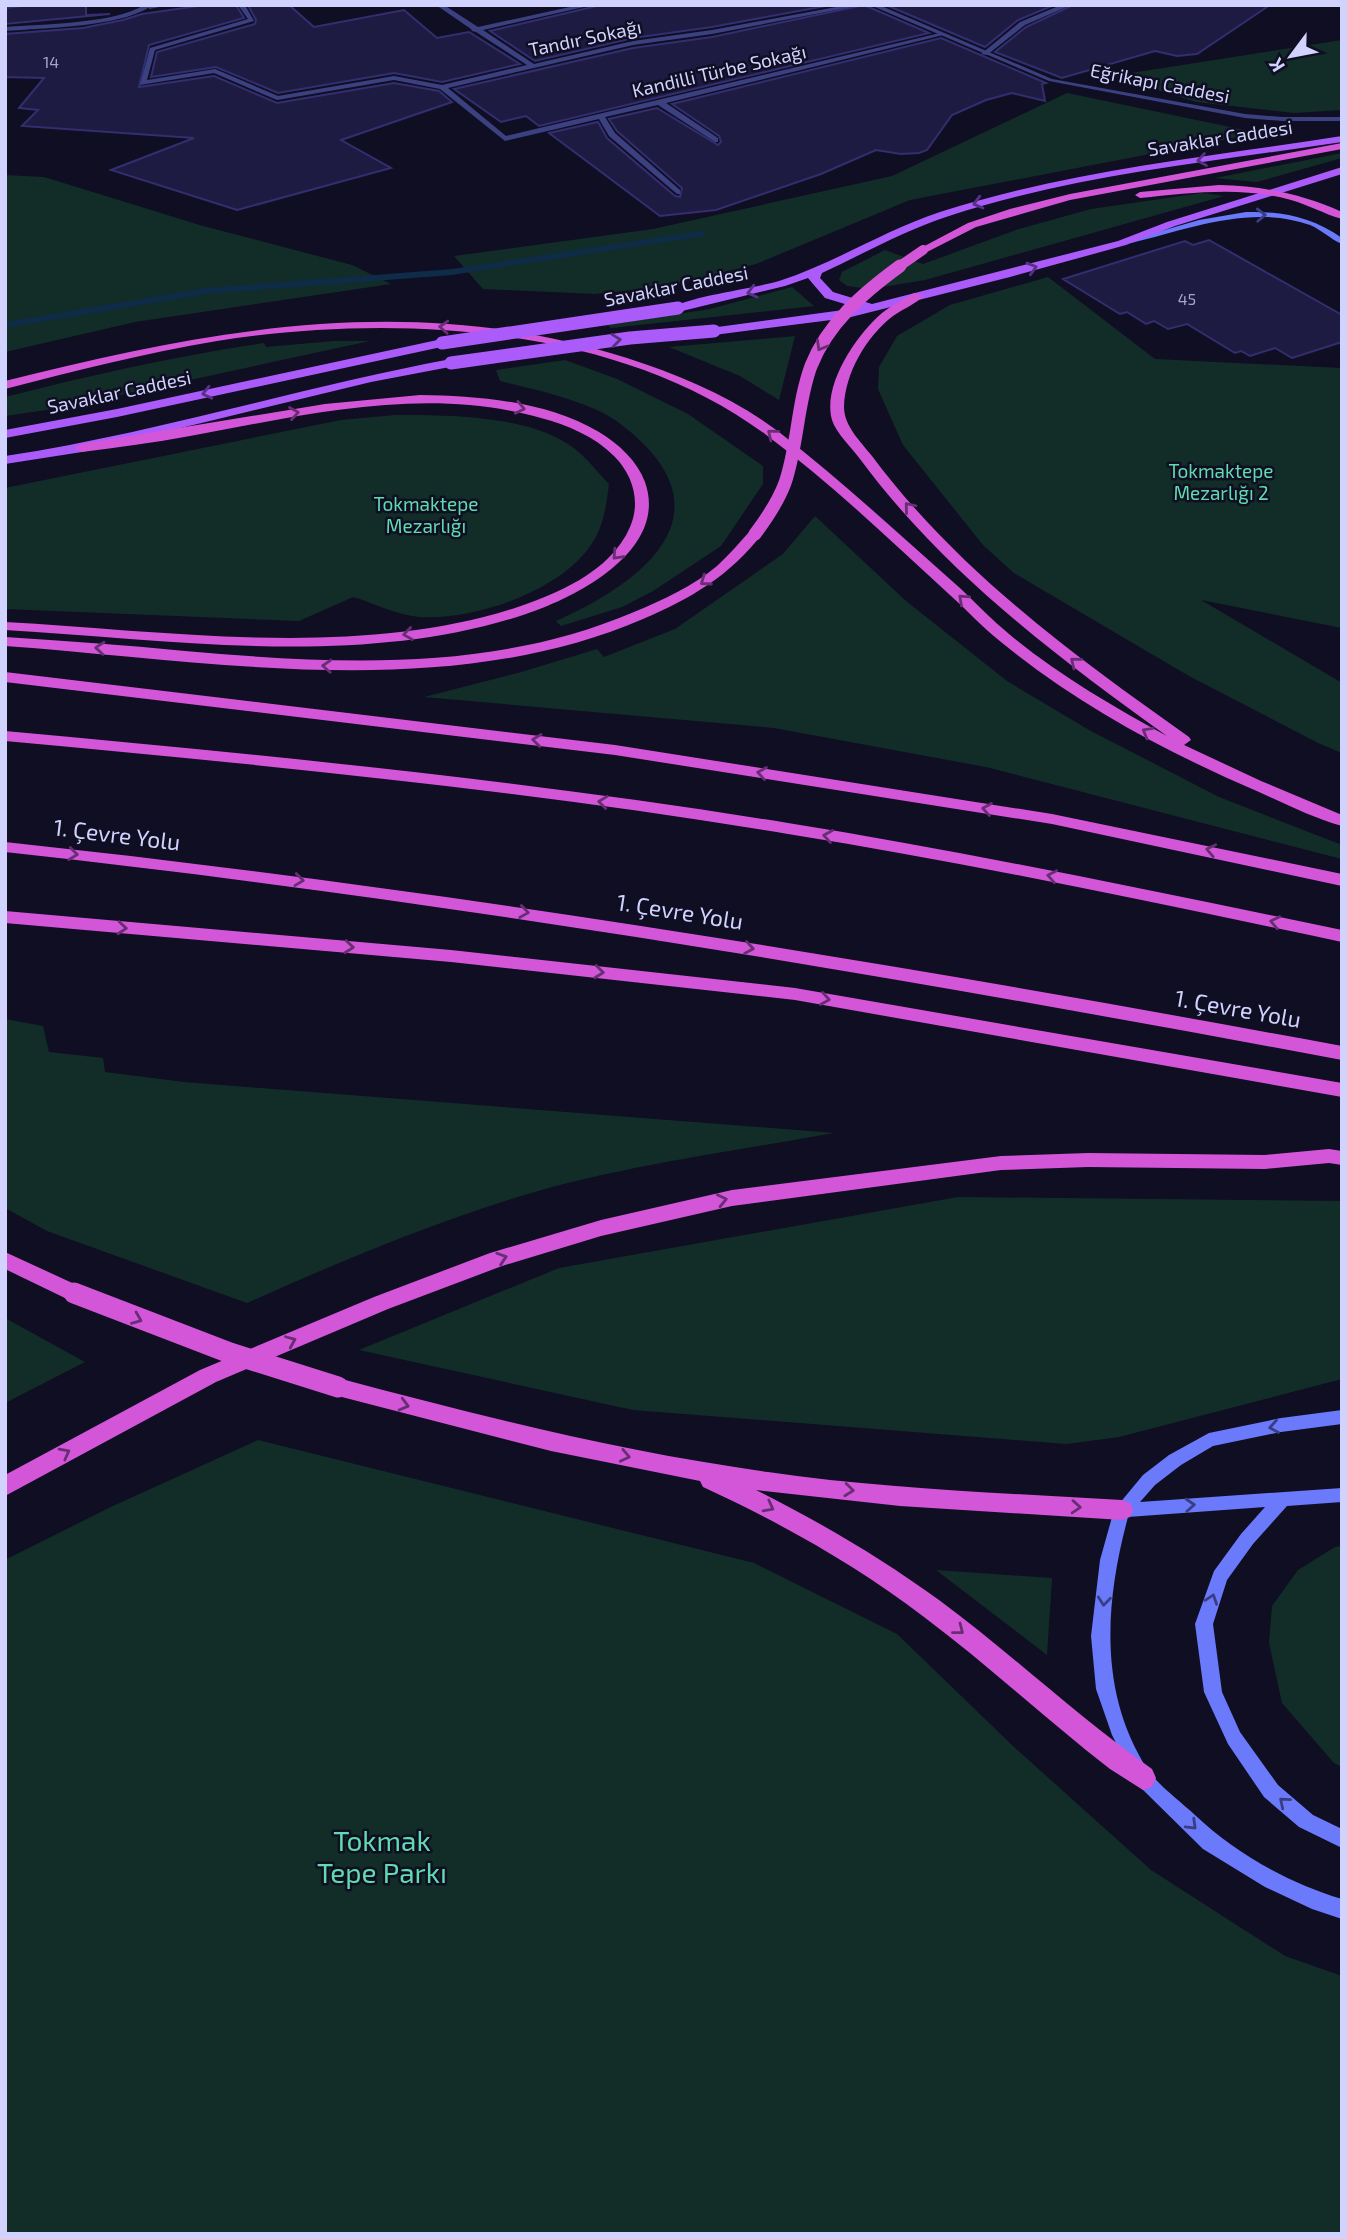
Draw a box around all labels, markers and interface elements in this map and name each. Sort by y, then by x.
street label: Tandır Sokağı [526,14,643,61]
north arrow [1256,21,1326,91]
street label: Kandilli Türbe Sokağı [630,39,808,102]
house number: 14 [43,52,59,71]
text: K [1263,54,1289,76]
street label: Eğrikapı Caddesi [1089,58,1232,107]
street label: Savaklar Caddesi [1146,115,1294,160]
one-way arrow [1196,153,1208,168]
one-way arrow [973,195,985,209]
one-way arrow [1256,207,1267,222]
street label: Savaklar Caddesi [602,260,750,311]
one-way arrow [1026,262,1038,276]
one-way arrow [746,284,758,298]
house number: 45 [1178,289,1196,308]
one-way arrow [439,320,450,335]
one-way arrow [610,332,622,347]
one-way arrow [816,338,829,351]
street label: Savaklar Caddesi [45,365,193,418]
one-way arrow [201,385,213,400]
one-way arrow [514,400,526,415]
one-way arrow [288,406,300,421]
one-way arrow [768,430,781,442]
park label: Tokmaktepe Mezarlığı 2 [1169,459,1273,504]
park label: Tokmaktepe Mezarlığı [374,492,478,537]
one-way arrow [904,502,917,515]
one-way arrow [612,547,625,560]
one-way arrow [700,573,713,585]
one-way arrow [958,595,971,607]
one-way arrow [402,627,414,642]
one-way arrow [94,641,105,656]
one-way arrow [1070,657,1082,670]
one-way arrow [321,658,332,673]
one-way arrow [1141,727,1154,740]
one-way arrow [532,732,543,747]
one-way arrow [756,766,768,781]
one-way arrow [597,795,609,810]
one-way arrow [981,802,993,817]
street label: 1. Çevre Yolu [52,812,182,857]
one-way arrow [822,829,834,844]
one-way arrow [1205,844,1217,859]
one-way arrow [68,846,79,861]
one-way arrow [1046,870,1058,885]
one-way arrow [293,873,305,888]
street label: 1. Çevre Yolu [615,887,745,936]
one-way arrow [518,904,530,919]
one-way arrow [1269,916,1281,931]
one-way arrow [116,920,128,935]
one-way arrow [343,939,354,954]
one-way arrow [743,940,755,955]
one-way arrow [594,965,605,980]
street label: 1. Çevre Yolu [1173,983,1303,1034]
one-way arrow [819,991,831,1006]
one-way arrow [716,1194,728,1208]
one-way arrow [496,1251,508,1266]
one-way arrow [130,1311,142,1325]
one-way arrow [284,1336,296,1350]
one-way arrow [397,1397,409,1411]
one-way arrow [1268,1419,1280,1434]
one-way arrow [619,1447,631,1462]
one-way arrow [58,1448,70,1461]
one-way arrow [844,1482,855,1497]
one-way arrow [1185,1497,1196,1512]
one-way arrow [761,1498,774,1512]
one-way arrow [1071,1499,1082,1514]
one-way arrow [1204,1594,1219,1606]
one-way arrow [1097,1595,1112,1606]
one-way arrow [952,1621,964,1634]
one-way arrow [1280,1798,1292,1811]
one-way arrow [1184,1817,1197,1830]
park label: Tokmak Tepe Parkı [317,1823,447,1889]

